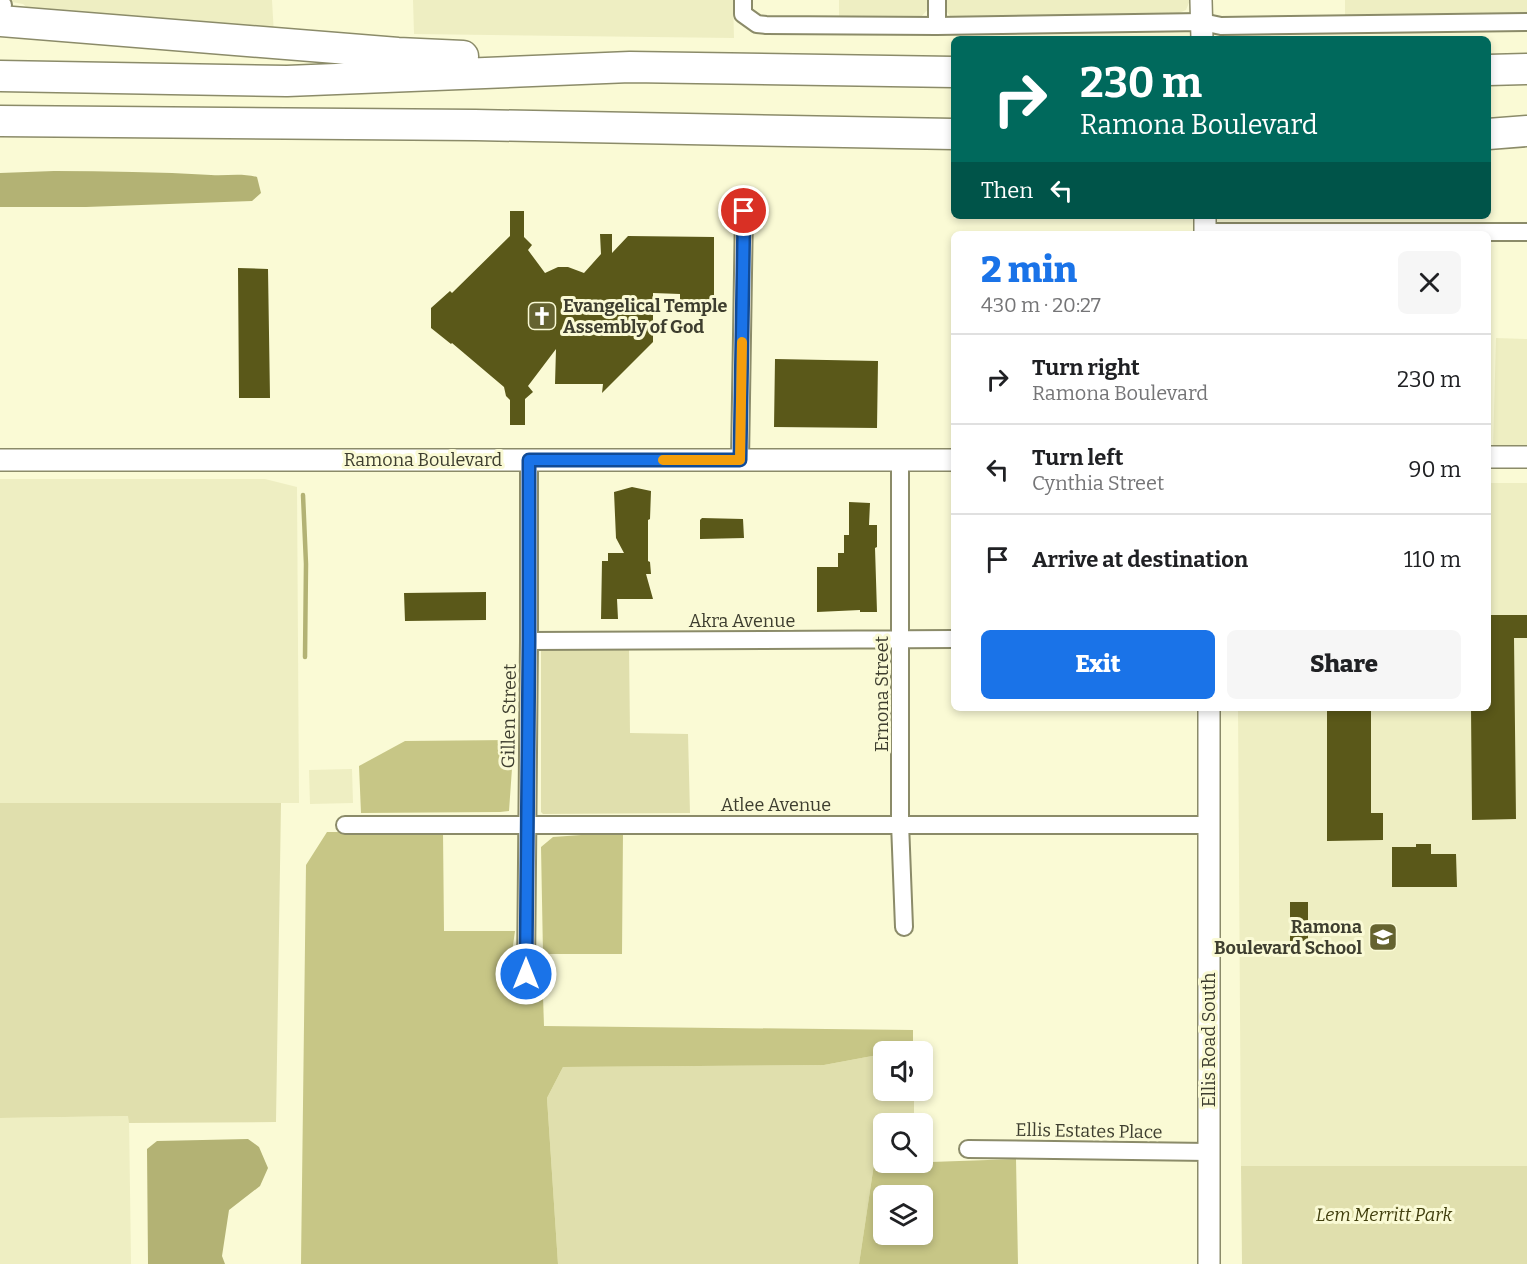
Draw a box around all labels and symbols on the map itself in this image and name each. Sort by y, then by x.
pin [718,185,769,236]
place label: Evangelical Temple Assembly of God [563,295,728,338]
church icon: Evangelical Temple Assembly of God [526,300,558,332]
street label: Ramona Boulevard [344,449,503,471]
street label: Akra Avenue [689,610,795,632]
street label: Ernona Street [871,635,893,752]
street label: Gillen Street [497,663,521,769]
street label: Atlee Avenue [721,794,831,816]
place label: Ramona Boulevard School [1214,916,1362,959]
school or university icon: Ramona Boulevard School [1367,921,1399,953]
position arrow [494,942,558,1006]
street label: Ellis Road South [1198,973,1220,1107]
street label: Ellis Estates Place [1015,1119,1163,1143]
park label: Lem Merritt Park [1316,1204,1452,1226]

